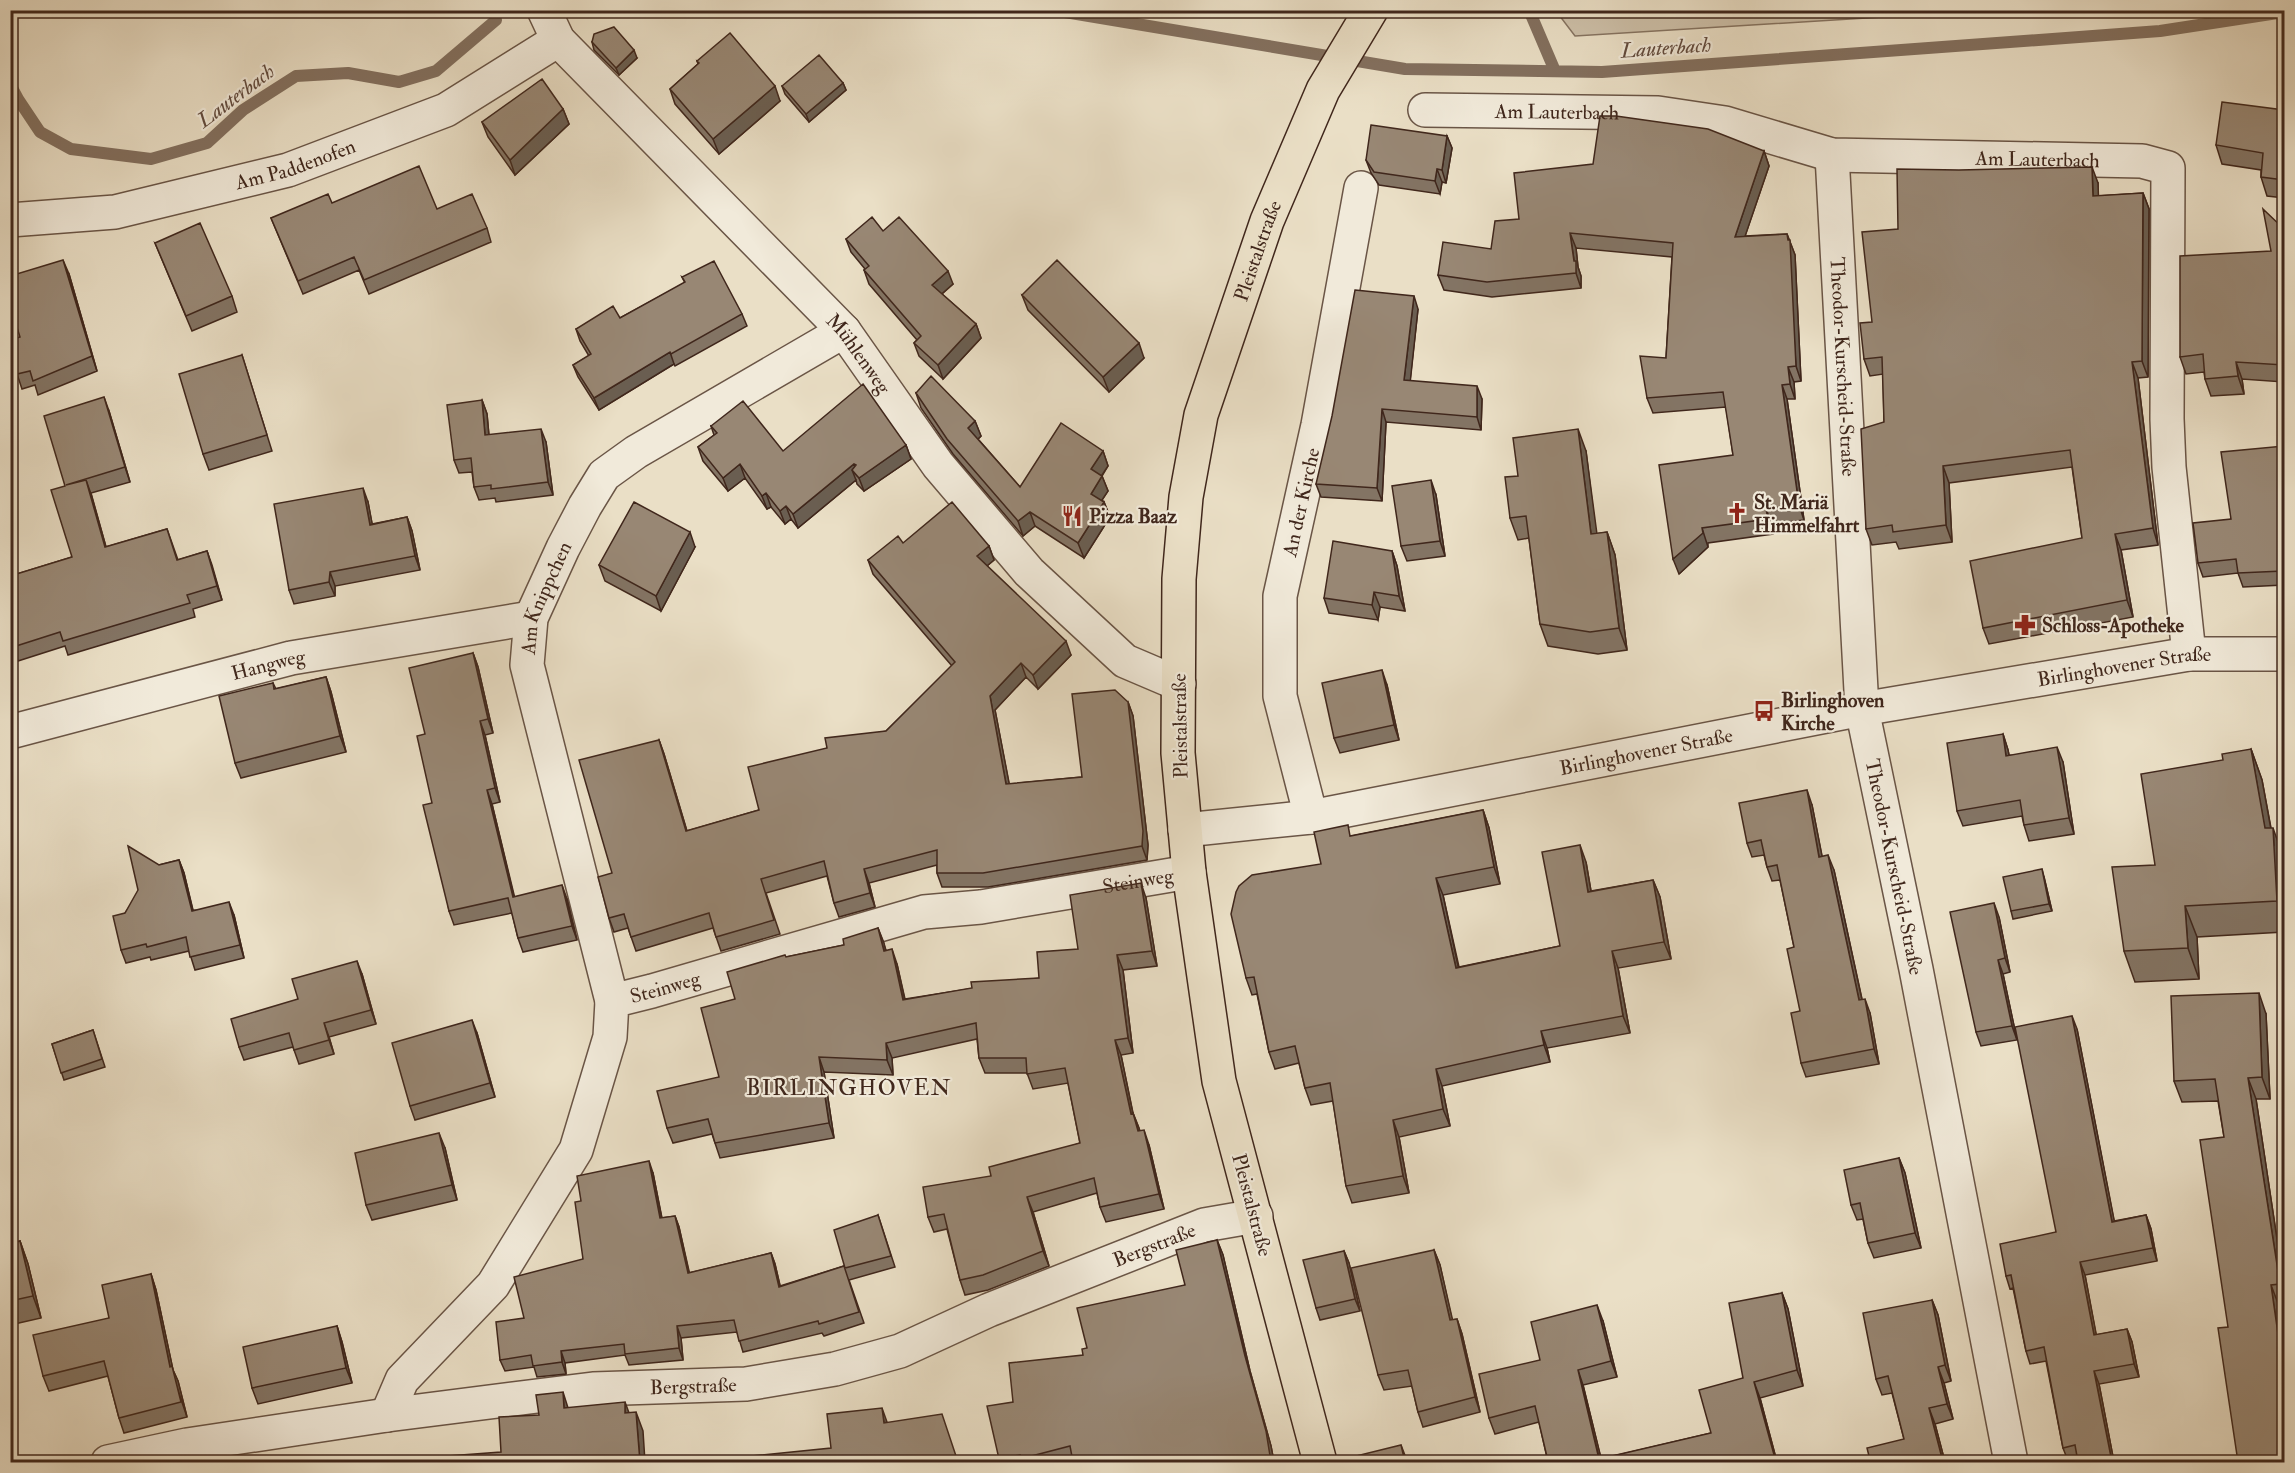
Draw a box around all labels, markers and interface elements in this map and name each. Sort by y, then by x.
water label: Lauterbach [1619,31,1712,65]
water label: Lauterbach [191,58,280,135]
street label: Am Lauterbach [1494,98,1620,125]
street label: Am Paddenofen [232,133,359,195]
street label: Am Lauterbach [1974,145,2100,173]
street label: Pleistalstraße [1228,197,1287,305]
street label: Theodor-Kurscheid-Straße [1825,256,1862,477]
street label: Mühlenweg [821,308,897,400]
street label: An der Kirche [1276,445,1325,560]
place label: St. Mariä Himmelfahrt [1754,490,1860,538]
church icon: St. Mariä Himmelfahrt [1725,501,1749,525]
restaurant icon: Pizza Baaz [1060,504,1084,528]
place label: Pizza Baaz [1089,504,1177,529]
street label: Am Knippchen [515,537,577,656]
pharmacy icon: Schloss-Apotheke [2013,613,2037,637]
place label: Schloss-Apotheke [2042,613,2185,639]
street label: Birlinghovener Straße [2035,641,2211,692]
street label: Hangweg [229,643,308,686]
street label: Pleistalstraße [1167,673,1193,779]
place label: Birlinghoven Kirche [1781,688,1885,736]
bus stop icon: Birlinghoven Kirche [1752,699,1776,723]
street label: Birlinghovener Straße [1557,722,1735,781]
street label: Theodor-Kurscheid-Straße [1860,757,1929,977]
street label: Steinweg [1100,862,1177,899]
street label: Steinweg [627,965,704,1009]
district label: BIRLINGHOVEN [746,1074,952,1102]
street label: Pleistalstraße [1226,1151,1278,1259]
street label: Bergstraße [1109,1217,1199,1272]
street label: Bergstraße [649,1372,737,1400]

